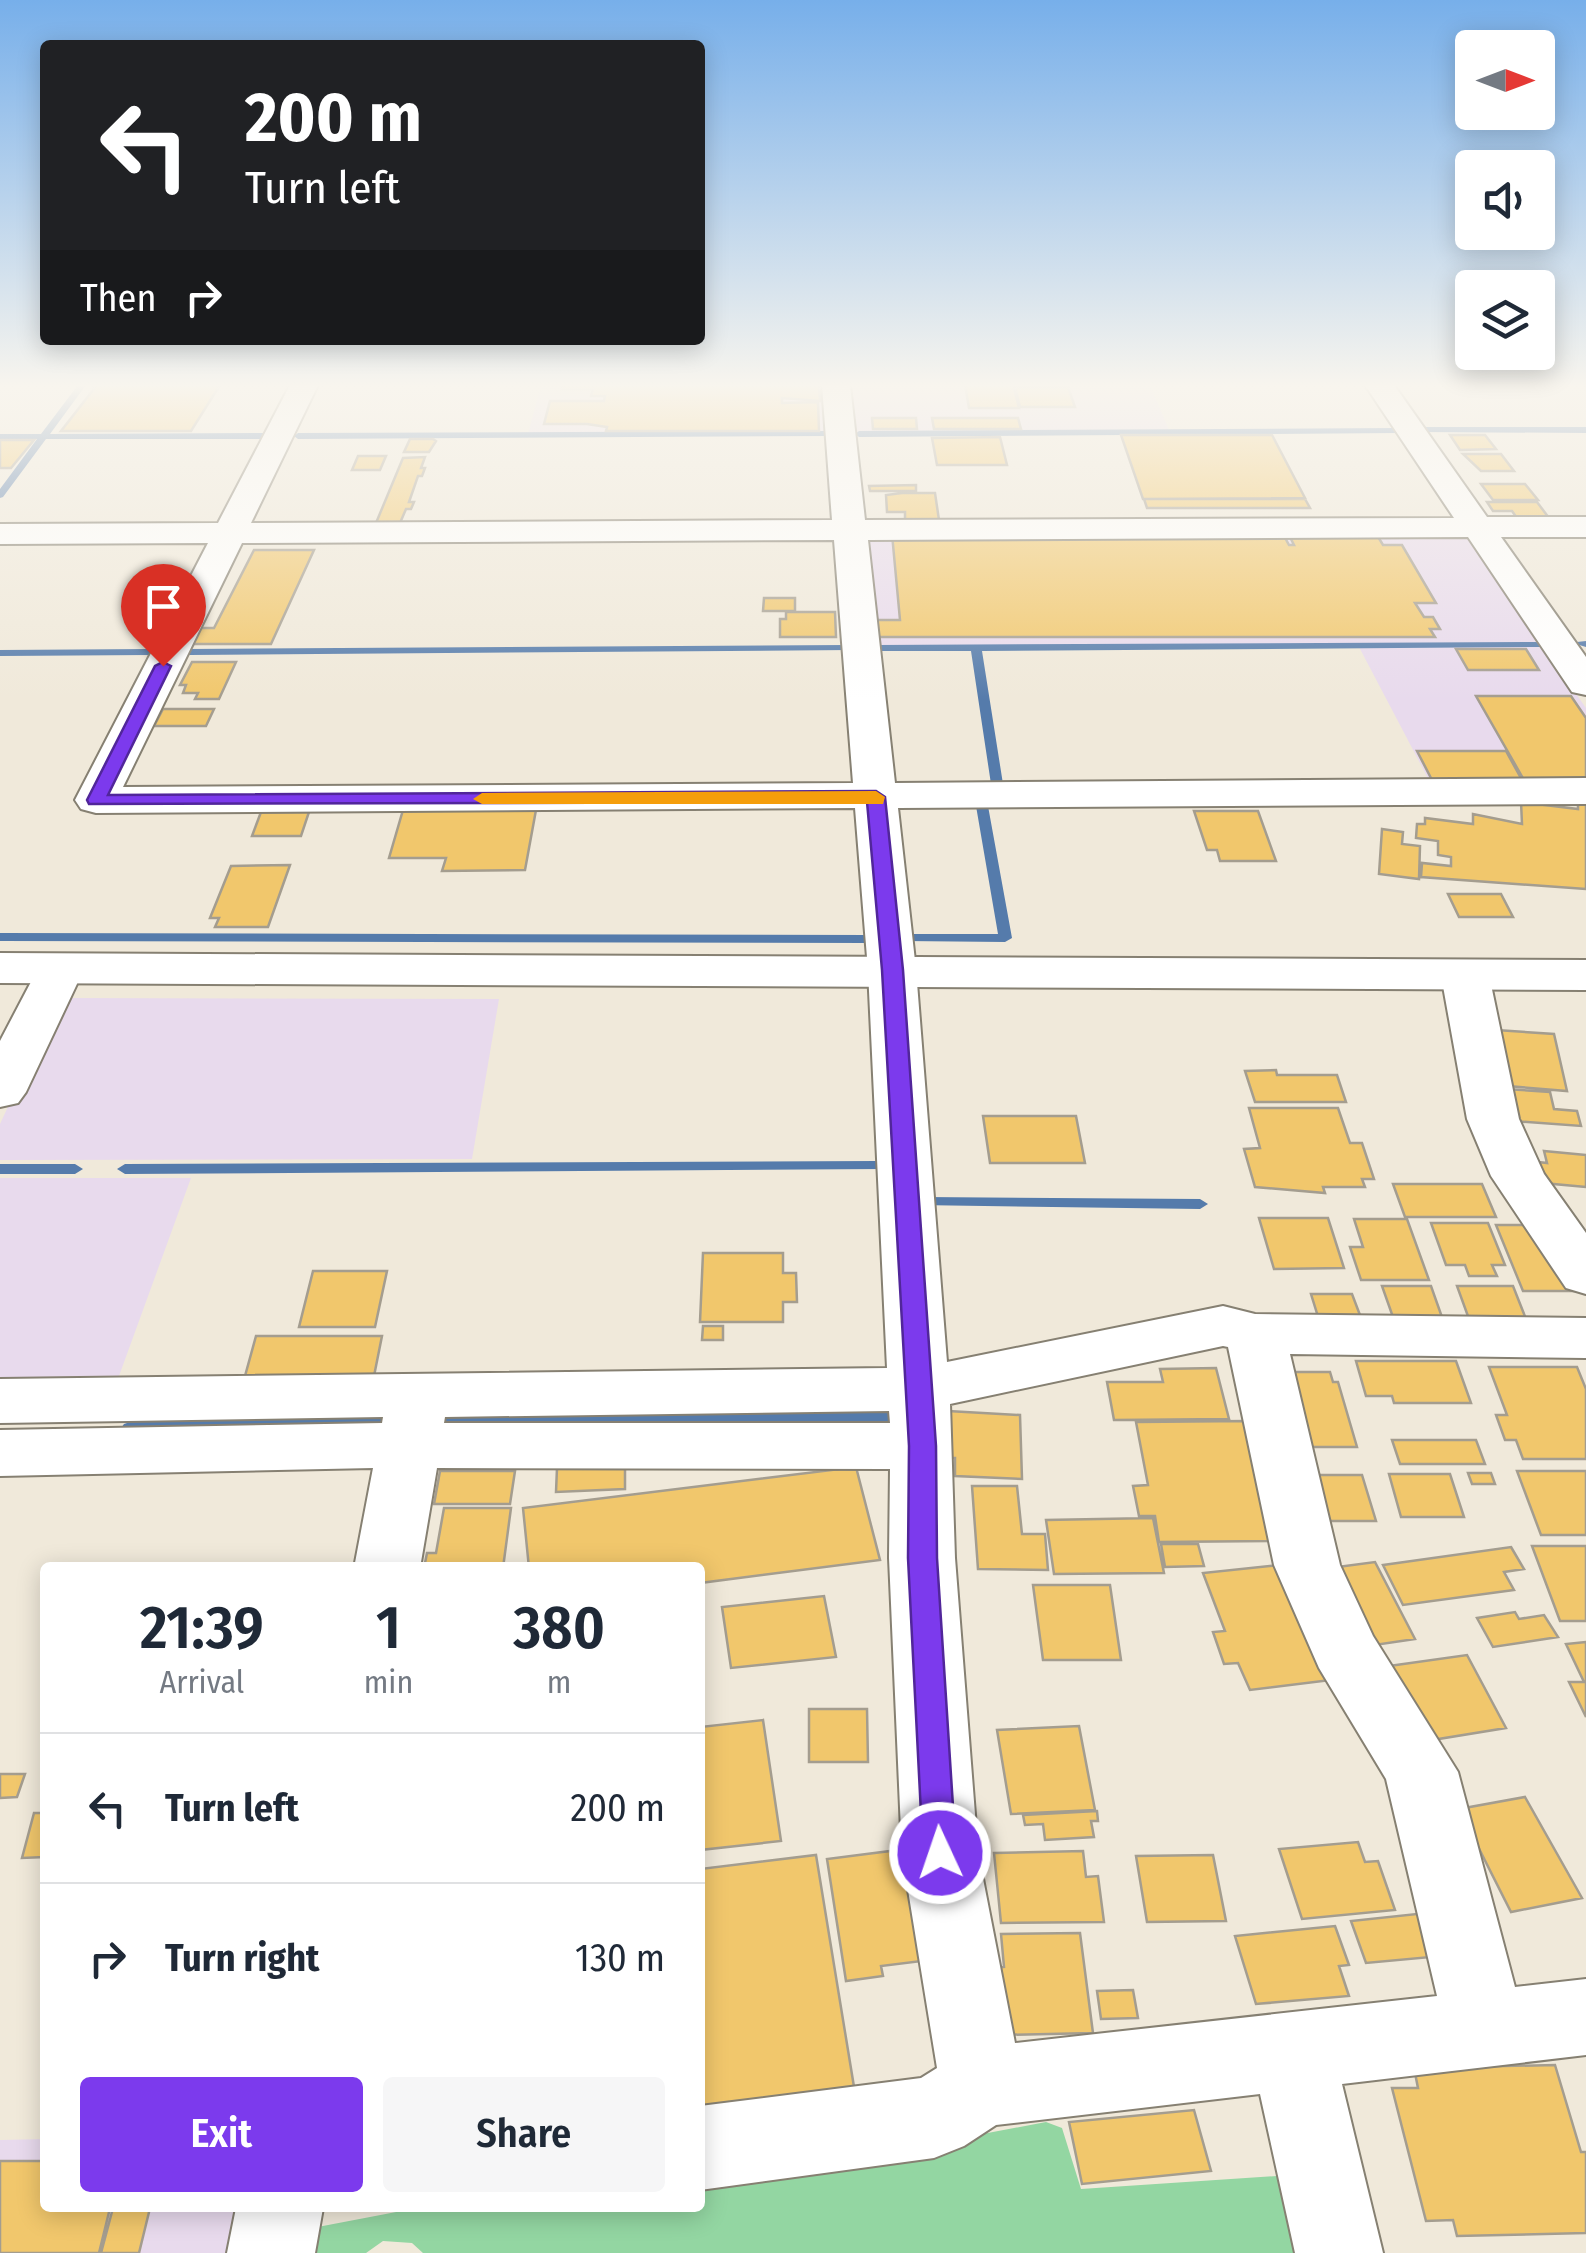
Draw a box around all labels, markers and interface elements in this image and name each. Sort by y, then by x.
north arrow [1455,30,1555,130]
map controls [1455,30,1555,370]
text: 200 m [245,76,422,160]
icon: left [80,80,210,210]
button: sound [1455,150,1555,250]
text: Turn left [245,161,400,215]
icon: right [176,270,231,325]
button: layers [1455,270,1555,370]
text: Then [80,275,156,321]
pin [121,564,206,667]
icon: arrive [136,579,191,634]
text: 21:39 [140,1592,264,1664]
text: 1 [376,1592,401,1664]
text: 380 [513,1592,605,1664]
text: Arrival [159,1663,244,1701]
text: min [364,1663,413,1701]
text: m [547,1663,571,1701]
icon: left [80,1781,135,1836]
text: Turn left [165,1785,299,1831]
text: 200 m [570,1785,665,1831]
position arrow [888,1801,992,1905]
icon: right [80,1931,135,1986]
text: Turn right [165,1935,319,1981]
text: 130 m [575,1935,665,1981]
button: Exit [80,2077,363,2192]
button: Share [383,2077,665,2192]

